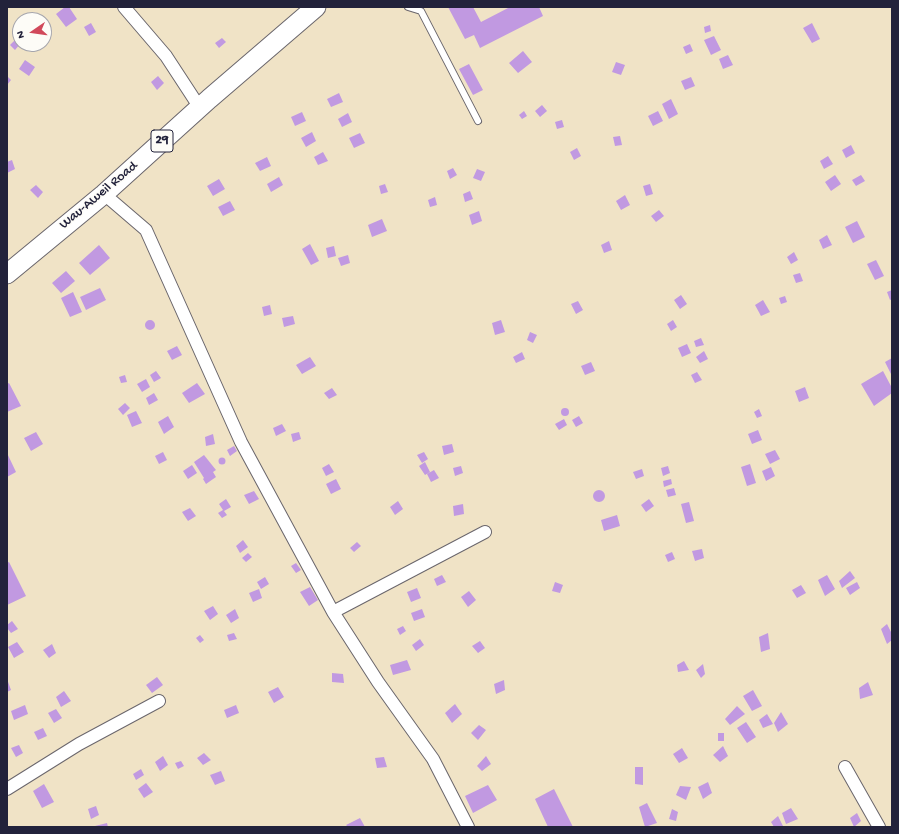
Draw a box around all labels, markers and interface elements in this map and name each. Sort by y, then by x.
north arrow [12,12,52,52]
text: N [15,30,28,39]
road number: 29 [151,130,173,152]
street label: Wau-Aweil Road [56,158,142,234]

